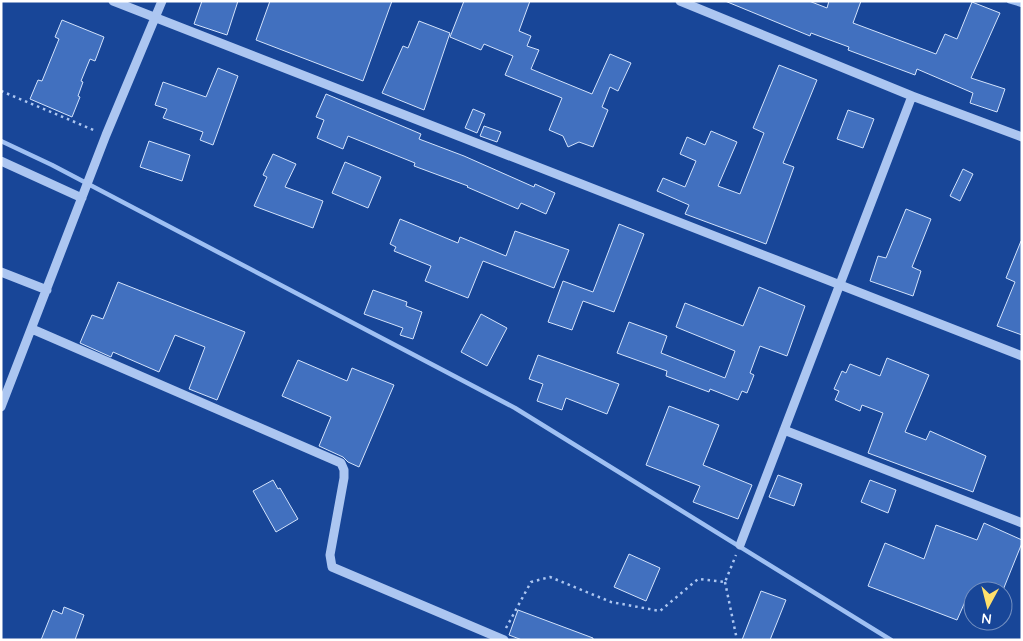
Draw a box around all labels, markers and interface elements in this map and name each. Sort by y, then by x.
north arrow [963,581,1013,631]
text: N [980,609,993,628]

